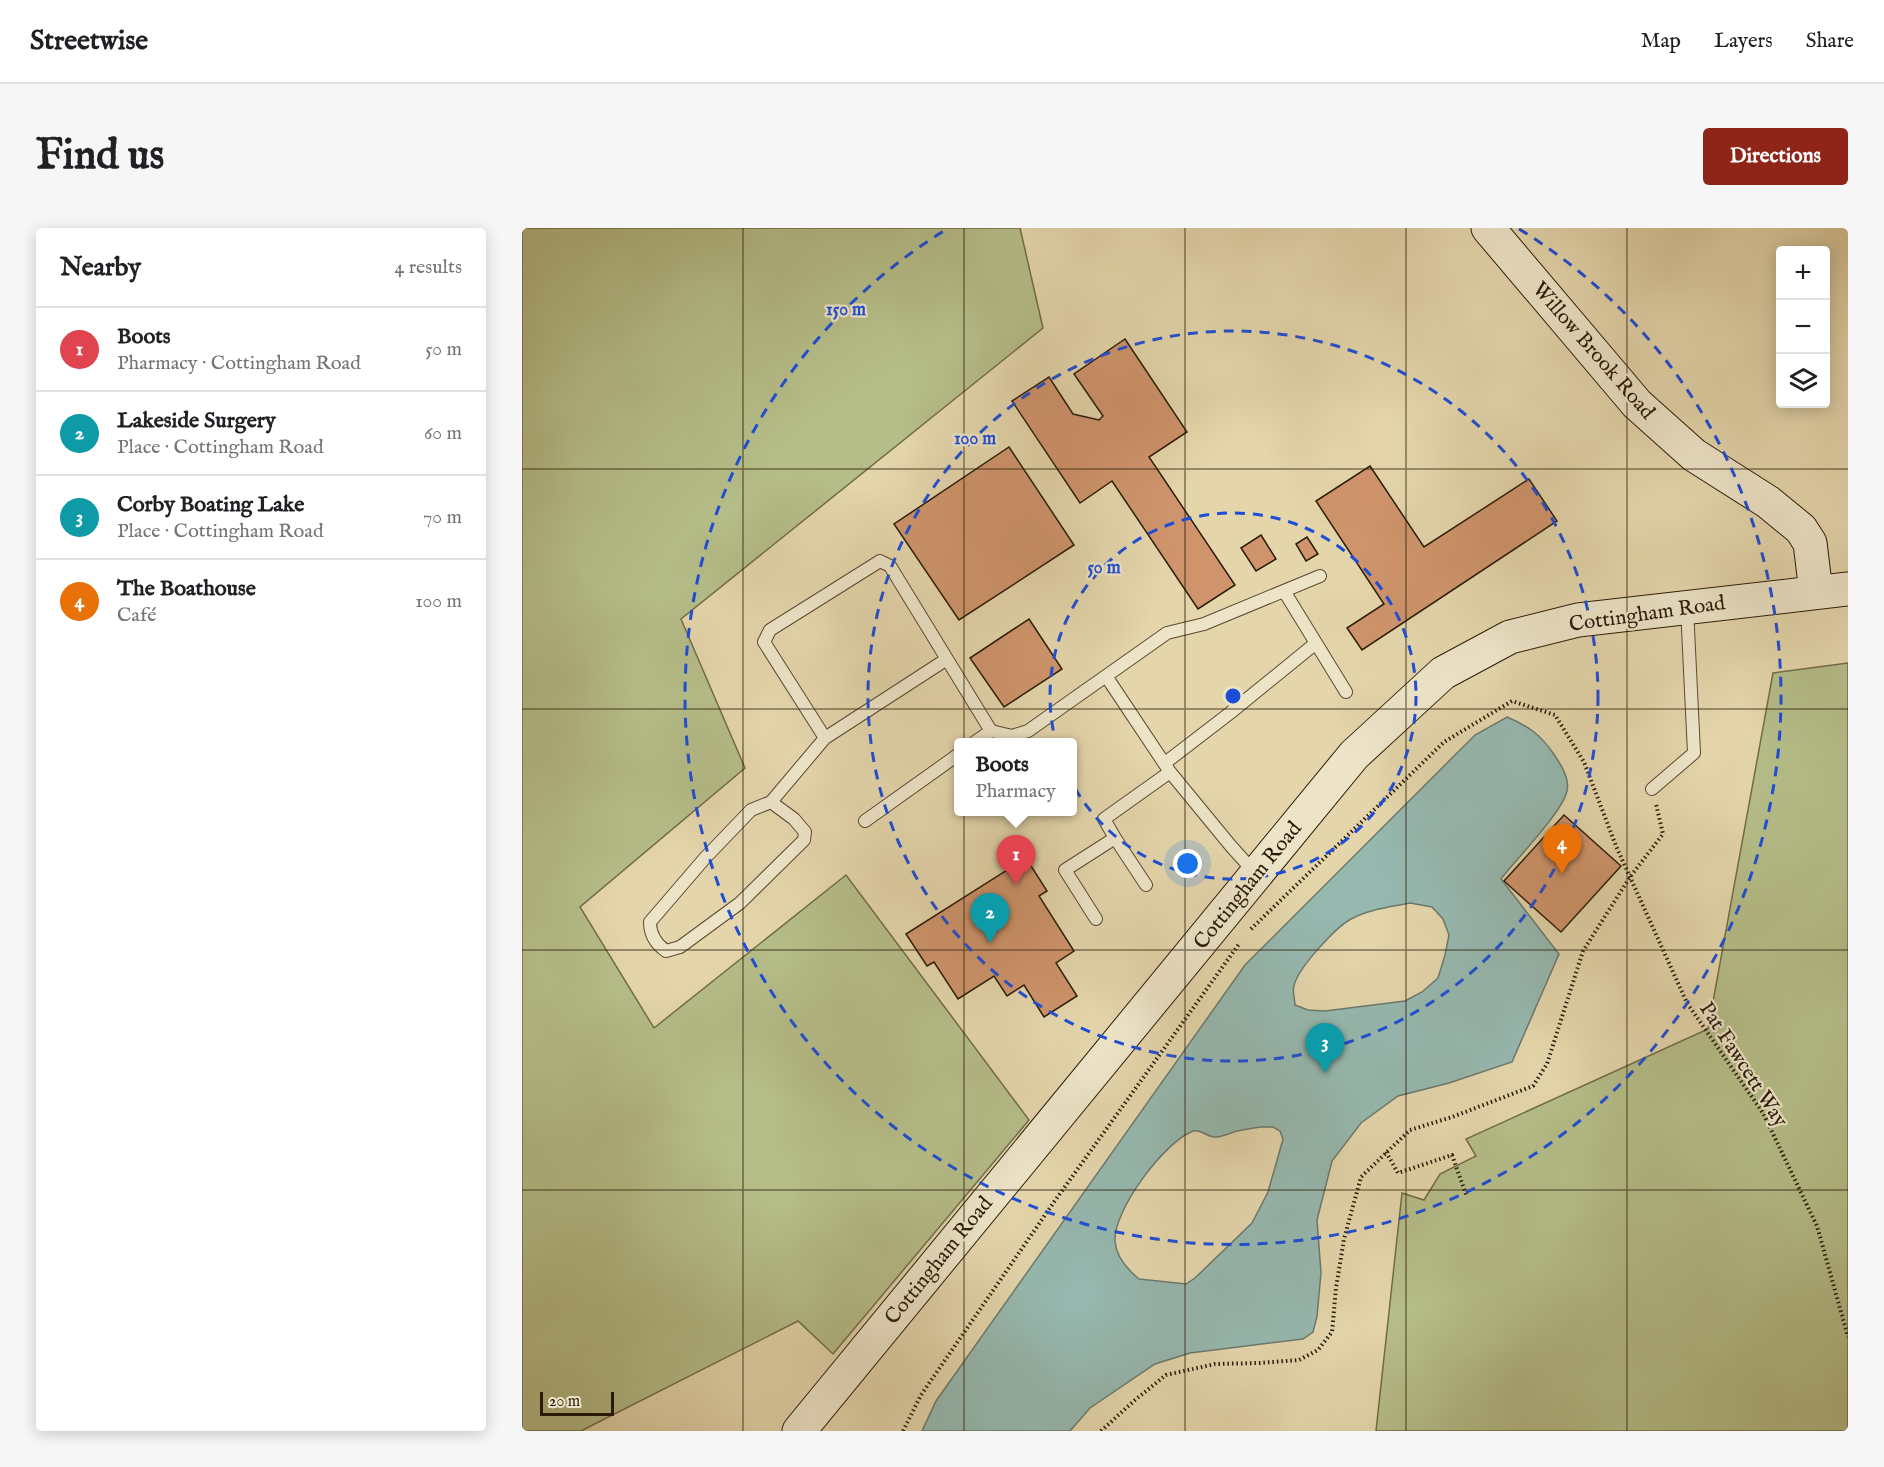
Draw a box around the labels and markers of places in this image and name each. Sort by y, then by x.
centre of rings [1223,686,1243,706]
pin: 4 [1542,824,1582,874]
pin: 1 [996,836,1036,885]
pin: 2 [970,894,1010,943]
pin: 3 [1306,1024,1344,1073]

